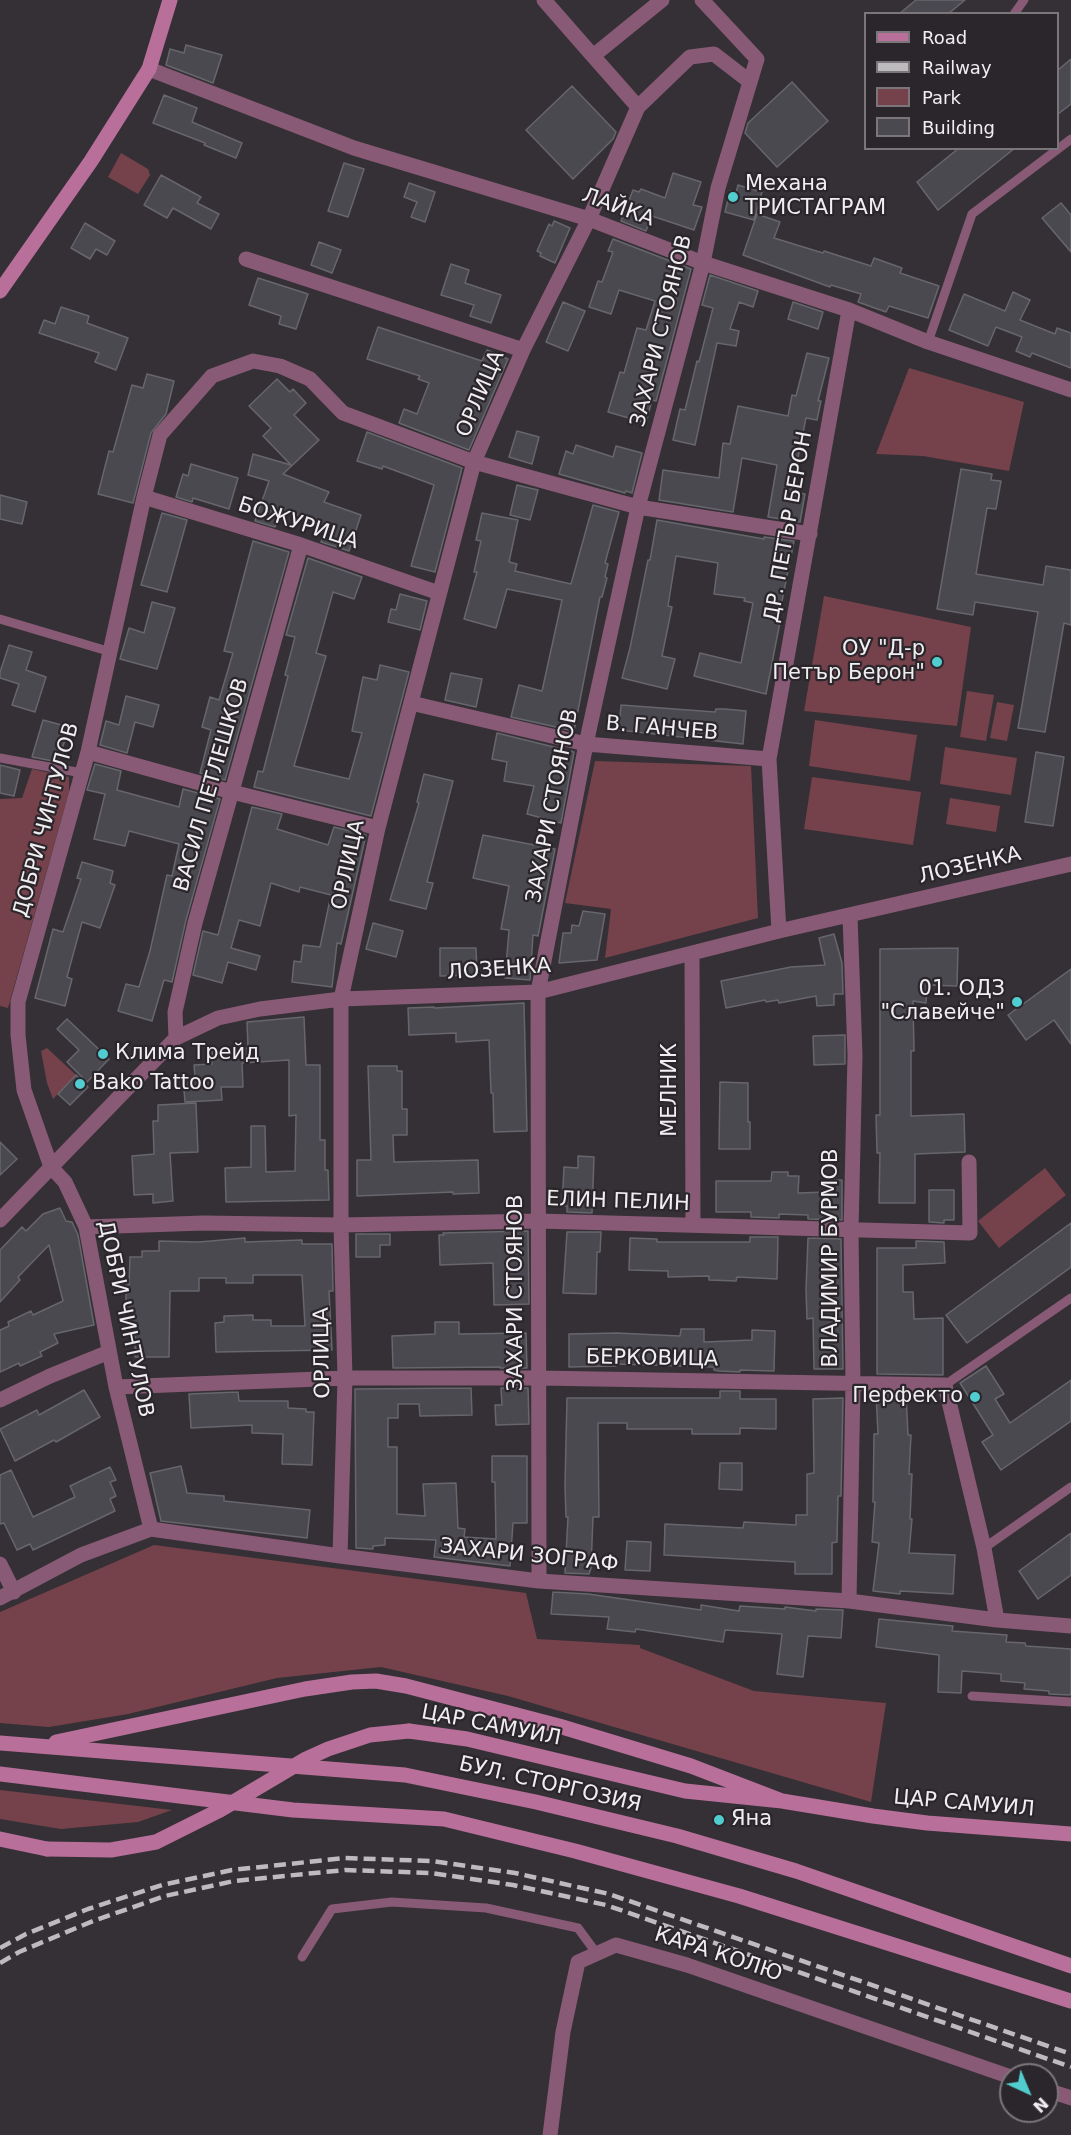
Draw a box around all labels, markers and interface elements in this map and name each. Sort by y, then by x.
legend [864,12,1059,150]
text: Road [922,27,967,48]
text: Railway [922,57,992,78]
text: Park [922,87,961,108]
text: Building [922,117,995,138]
place label: Механа ТРИСТАГРАМ [745,172,886,222]
street label: ЛАЙКА [578,183,658,233]
marker: Механа ТРИСТАГРАМ [726,190,740,204]
street label: ЗАХАРИ СТОЯНОВ [626,232,698,430]
street label: ОРЛИЦА [452,347,510,441]
street label: ДР. ПЕТЪР БЕРОН [760,429,818,625]
street label: БОЖУРИЦА [234,493,362,555]
place label: ОУ "Д-р Петър Берон" [772,637,925,687]
marker: ОУ "Д-р Петър Берон" [930,655,944,669]
street label: ВАСИЛ ПЕТЛЕШКОВ [169,675,255,895]
street label: ЗАХАРИ СТОЯНОВ [522,707,584,905]
street label: В. ГАНЧЕВ [605,712,719,746]
street label: ДОБРИ ЧИНТУЛОВ [9,720,85,920]
street label: ОРЛИЦА [327,818,371,912]
street label: ЛОЗЕНКА [916,842,1024,890]
street label: ЛОЗЕНКА [446,954,552,986]
place label: 01. ОДЗ "Славейче" [880,977,1005,1027]
marker: 01. ОДЗ "Славейче" [1010,995,1024,1009]
place label: Клима Трейд [115,1041,260,1067]
street label: МЕЛНИК [658,1043,684,1137]
marker: Клима Трейд [96,1047,110,1061]
place label: Bako Tattoo [92,1071,215,1097]
marker: Bako Tattoo [73,1077,87,1091]
street label: ВЛАДИМИР БУРМОВ [819,1149,845,1367]
street label: ЕЛИН ПЕЛИН [546,1187,690,1217]
street label: ЗАХАРИ СТОЯНОВ [504,1195,530,1391]
street label: ДОБРИ ЧИНТУЛОВ [92,1218,158,1420]
street label: ОРЛИЦА [310,1307,336,1399]
street label: БЕРКОВИЦА [586,1345,718,1373]
place label: Перфекто [852,1384,963,1410]
marker: Перфекто [968,1390,982,1404]
street label: ЗАХАРИ ЗОГРАФ [438,1534,620,1578]
street label: ЦАР САМУИЛ [419,1700,563,1752]
street label: БУЛ. СТОРГОЗИЯ [456,1752,644,1818]
street label: ЦАР САМУИЛ [892,1785,1036,1823]
place label: Яна [731,1807,772,1833]
marker: Яна [712,1813,726,1827]
street label: КАРА КОЛЮ [651,1922,785,1988]
north arrow [999,2063,1059,2123]
text: N [1029,2093,1052,2116]

